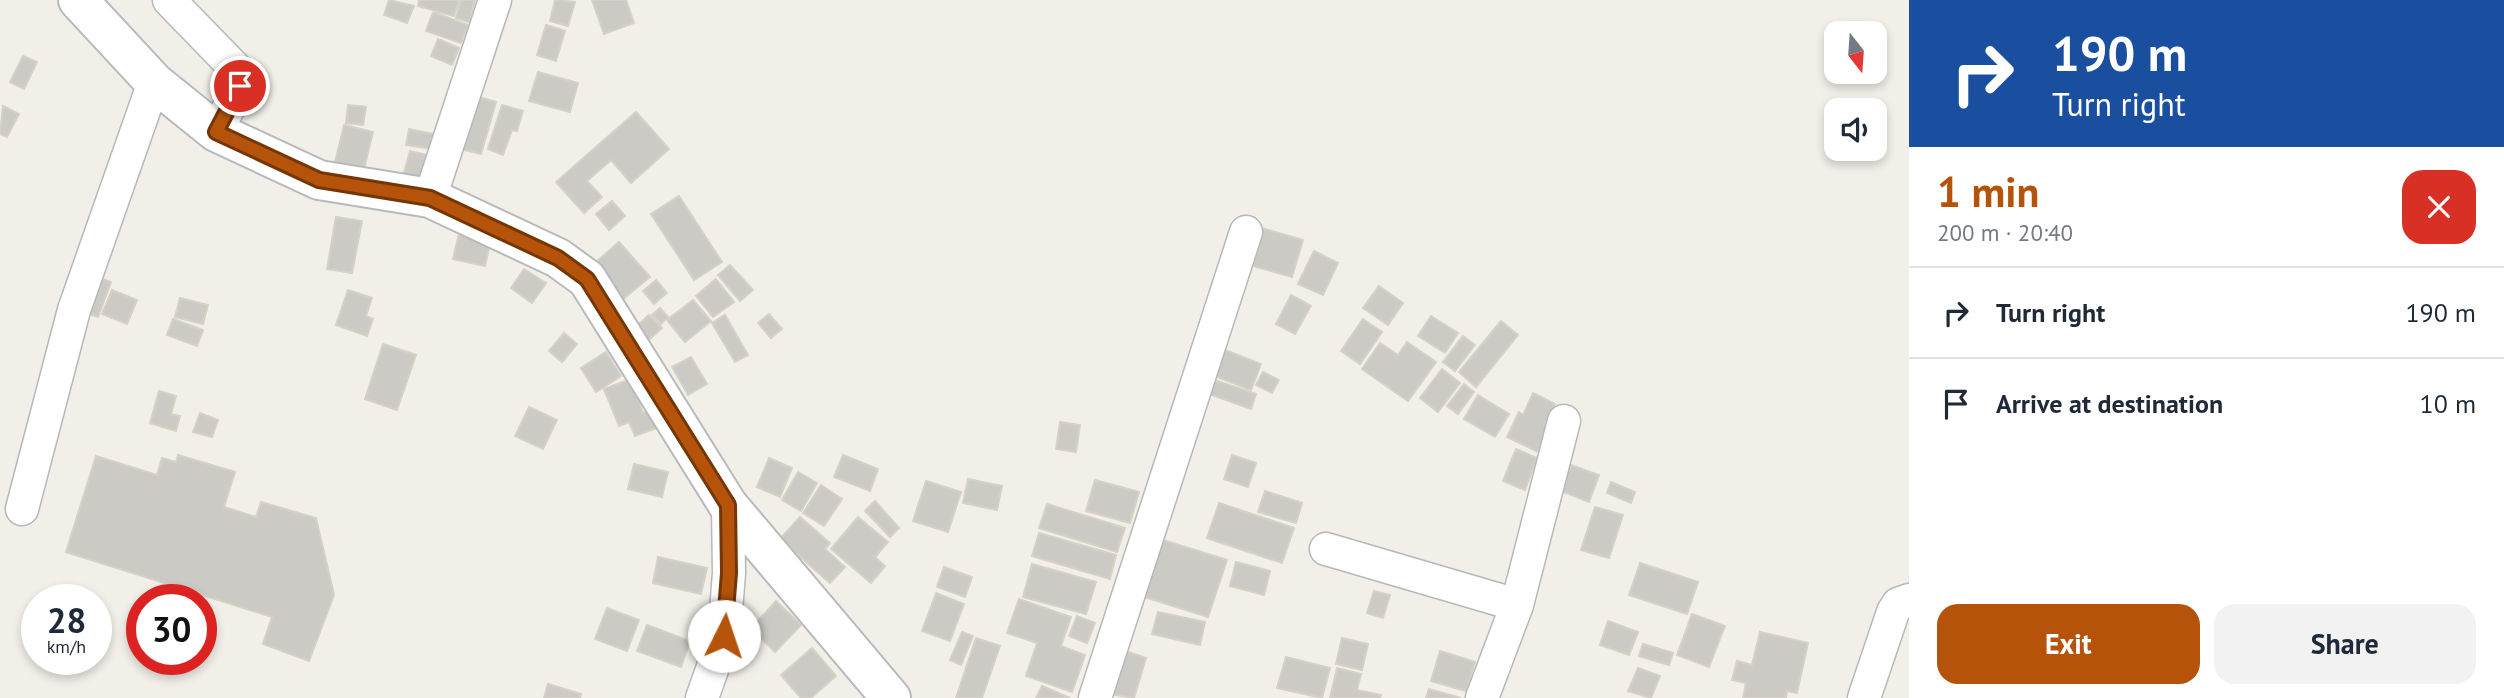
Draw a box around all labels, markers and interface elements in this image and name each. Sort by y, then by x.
north arrow [1824,21,1886,84]
map controls [1824,21,1887,161]
text: 190 m [2052,21,2187,85]
icon: right [1937,28,2028,119]
pin [210,56,270,116]
icon: arrive [221,67,259,105]
text: Turn right [2052,83,2186,125]
button: sound [1824,98,1887,161]
text: 1 min [1937,164,2039,219]
button: close [2402,170,2476,244]
text: 200 m · 20:40 [1937,218,2073,247]
icon: right [1937,294,1975,332]
text: Turn right [1996,296,2105,329]
text: 190 m [2405,296,2476,329]
icon: arrive [1937,385,1975,423]
text: Arrive at destination [1996,387,2223,420]
text: 10 m [2420,387,2476,420]
speed limit sign: 30 [126,584,217,675]
text: 28 [47,597,86,643]
position arrow [687,599,761,673]
button: Exit [1937,604,2200,684]
button: Share [2214,604,2476,684]
text: km/h [47,635,86,658]

